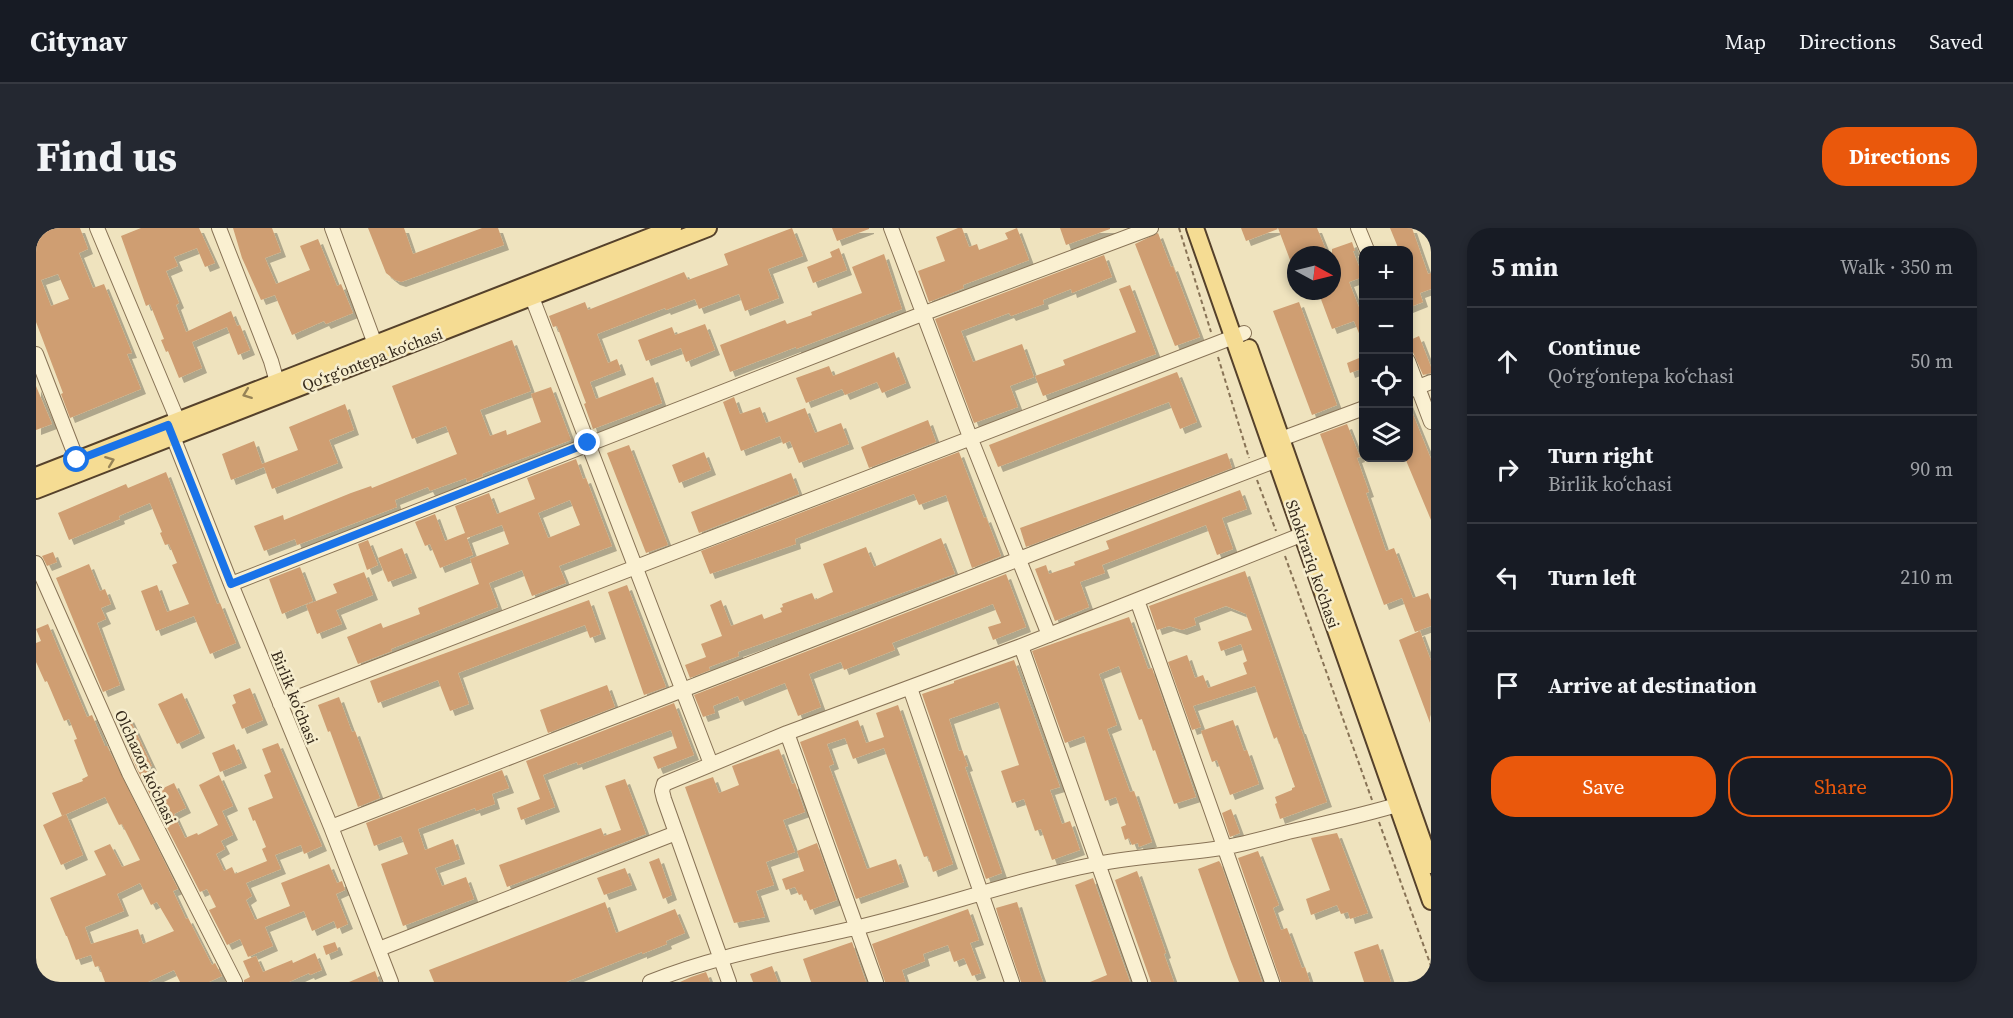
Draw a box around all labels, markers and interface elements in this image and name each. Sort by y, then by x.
text: Citynav [30,22,127,60]
text: Map [1725,27,1766,56]
text: Directions [1799,27,1896,56]
text: Saved [1929,27,1983,56]
text: Find us [36,127,177,185]
button: Directions [1822,127,1977,186]
north arrow [1287,246,1341,300]
map controls [1359,246,1413,462]
button: + [1359,246,1413,300]
text: 5 min [1491,249,1558,285]
text: Walk · 350 m [1840,253,1953,281]
button: − [1359,300,1413,354]
street label: Qoʻrgʻontepa koʻchasi [299,322,446,396]
text: Continue [1548,332,1641,362]
icon: ahead [1491,345,1524,378]
text: 50 m [1910,347,1953,375]
button: locate [1359,354,1413,408]
text: Qoʻrgʻontepa koʻchasi [1548,362,1734,390]
one-way arrow [242,387,253,399]
button: layers [1359,408,1413,462]
route end [574,429,600,455]
text: Turn right [1548,440,1653,470]
route start [63,446,89,472]
icon: right [1491,453,1524,486]
text: 90 m [1910,455,1953,483]
one-way arrow [104,456,115,468]
text: Birlik koʻchasi [1548,470,1672,498]
street label: Shokirariq ko'chasi [1281,497,1345,631]
icon: left [1491,561,1524,594]
text: Turn left [1548,562,1636,592]
text: 210 m [1900,563,1953,591]
street label: Birlik koʻchasi [266,647,324,747]
icon: arrive [1491,669,1524,702]
text: Arrive at destination [1548,670,1757,700]
street label: Olchazor koʻchasi [110,706,182,828]
button: Save [1491,756,1716,817]
button: Share [1728,756,1953,817]

